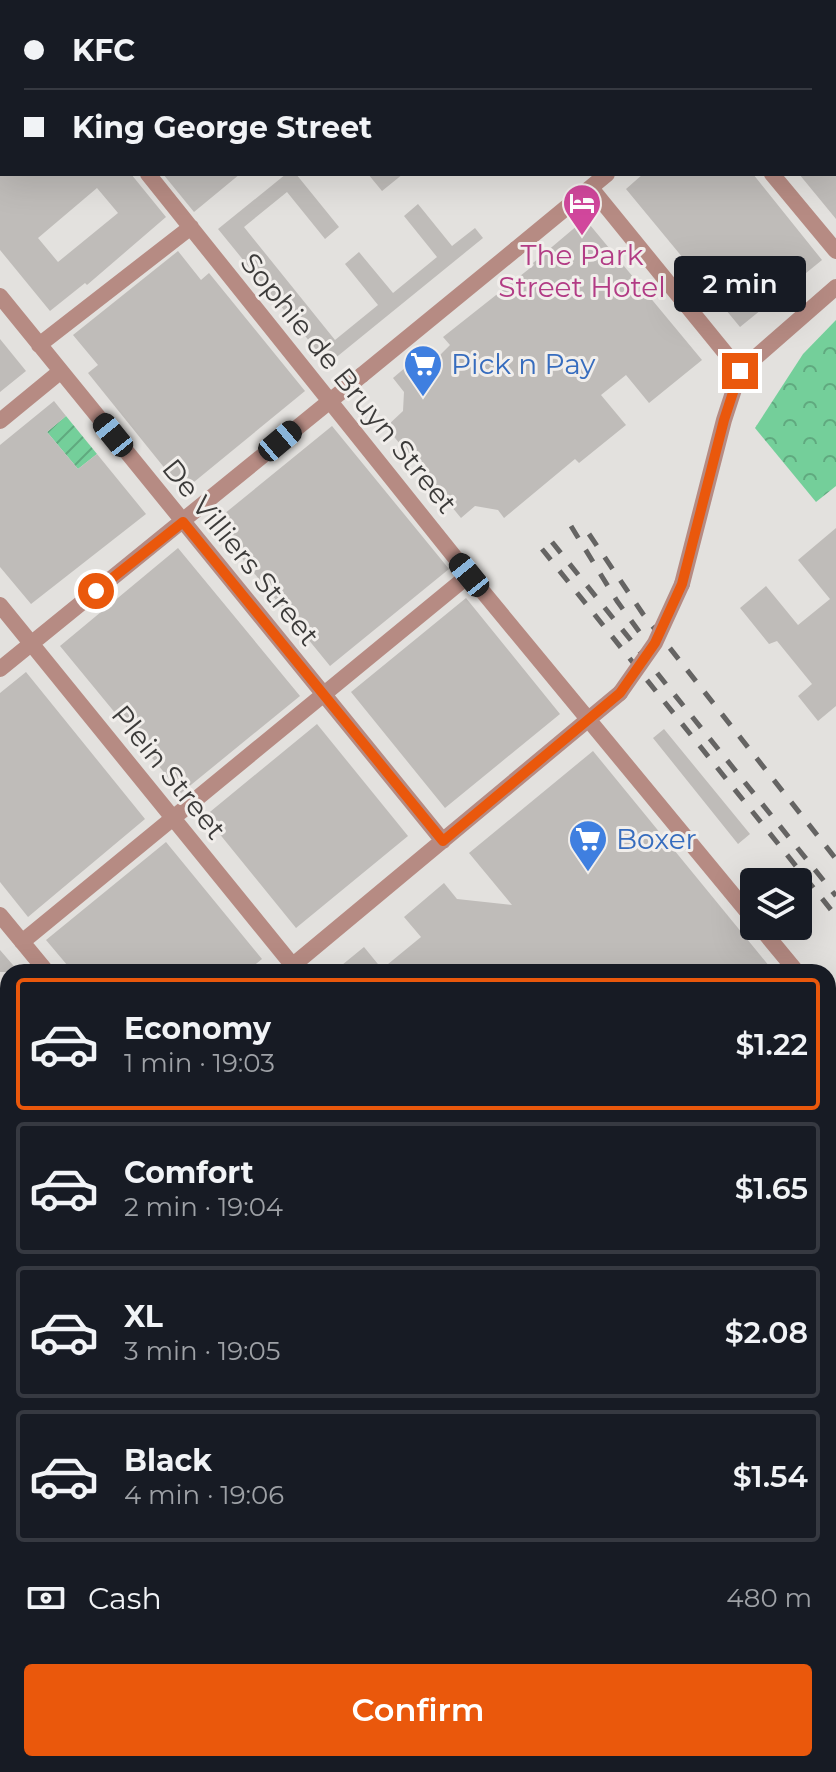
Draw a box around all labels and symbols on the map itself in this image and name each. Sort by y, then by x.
hotel icon: The Park Street Hotel [561,182,603,237]
place label: The Park Street Hotel [498,238,666,304]
street label: Sophie de Bruyn Street [234,246,464,520]
callout: 2 min [674,255,806,311]
supermarket icon: Pick n Pay [402,343,444,398]
place label: Pick n Pay [451,347,596,381]
route end [722,353,758,389]
car [89,409,137,461]
car [254,416,306,466]
street label: De Villiers Street [155,452,327,652]
car [445,549,493,601]
route start [78,573,114,609]
street label: Plein Street [104,698,234,846]
supermarket icon: Boxer [567,818,609,873]
place label: Boxer [616,822,697,856]

